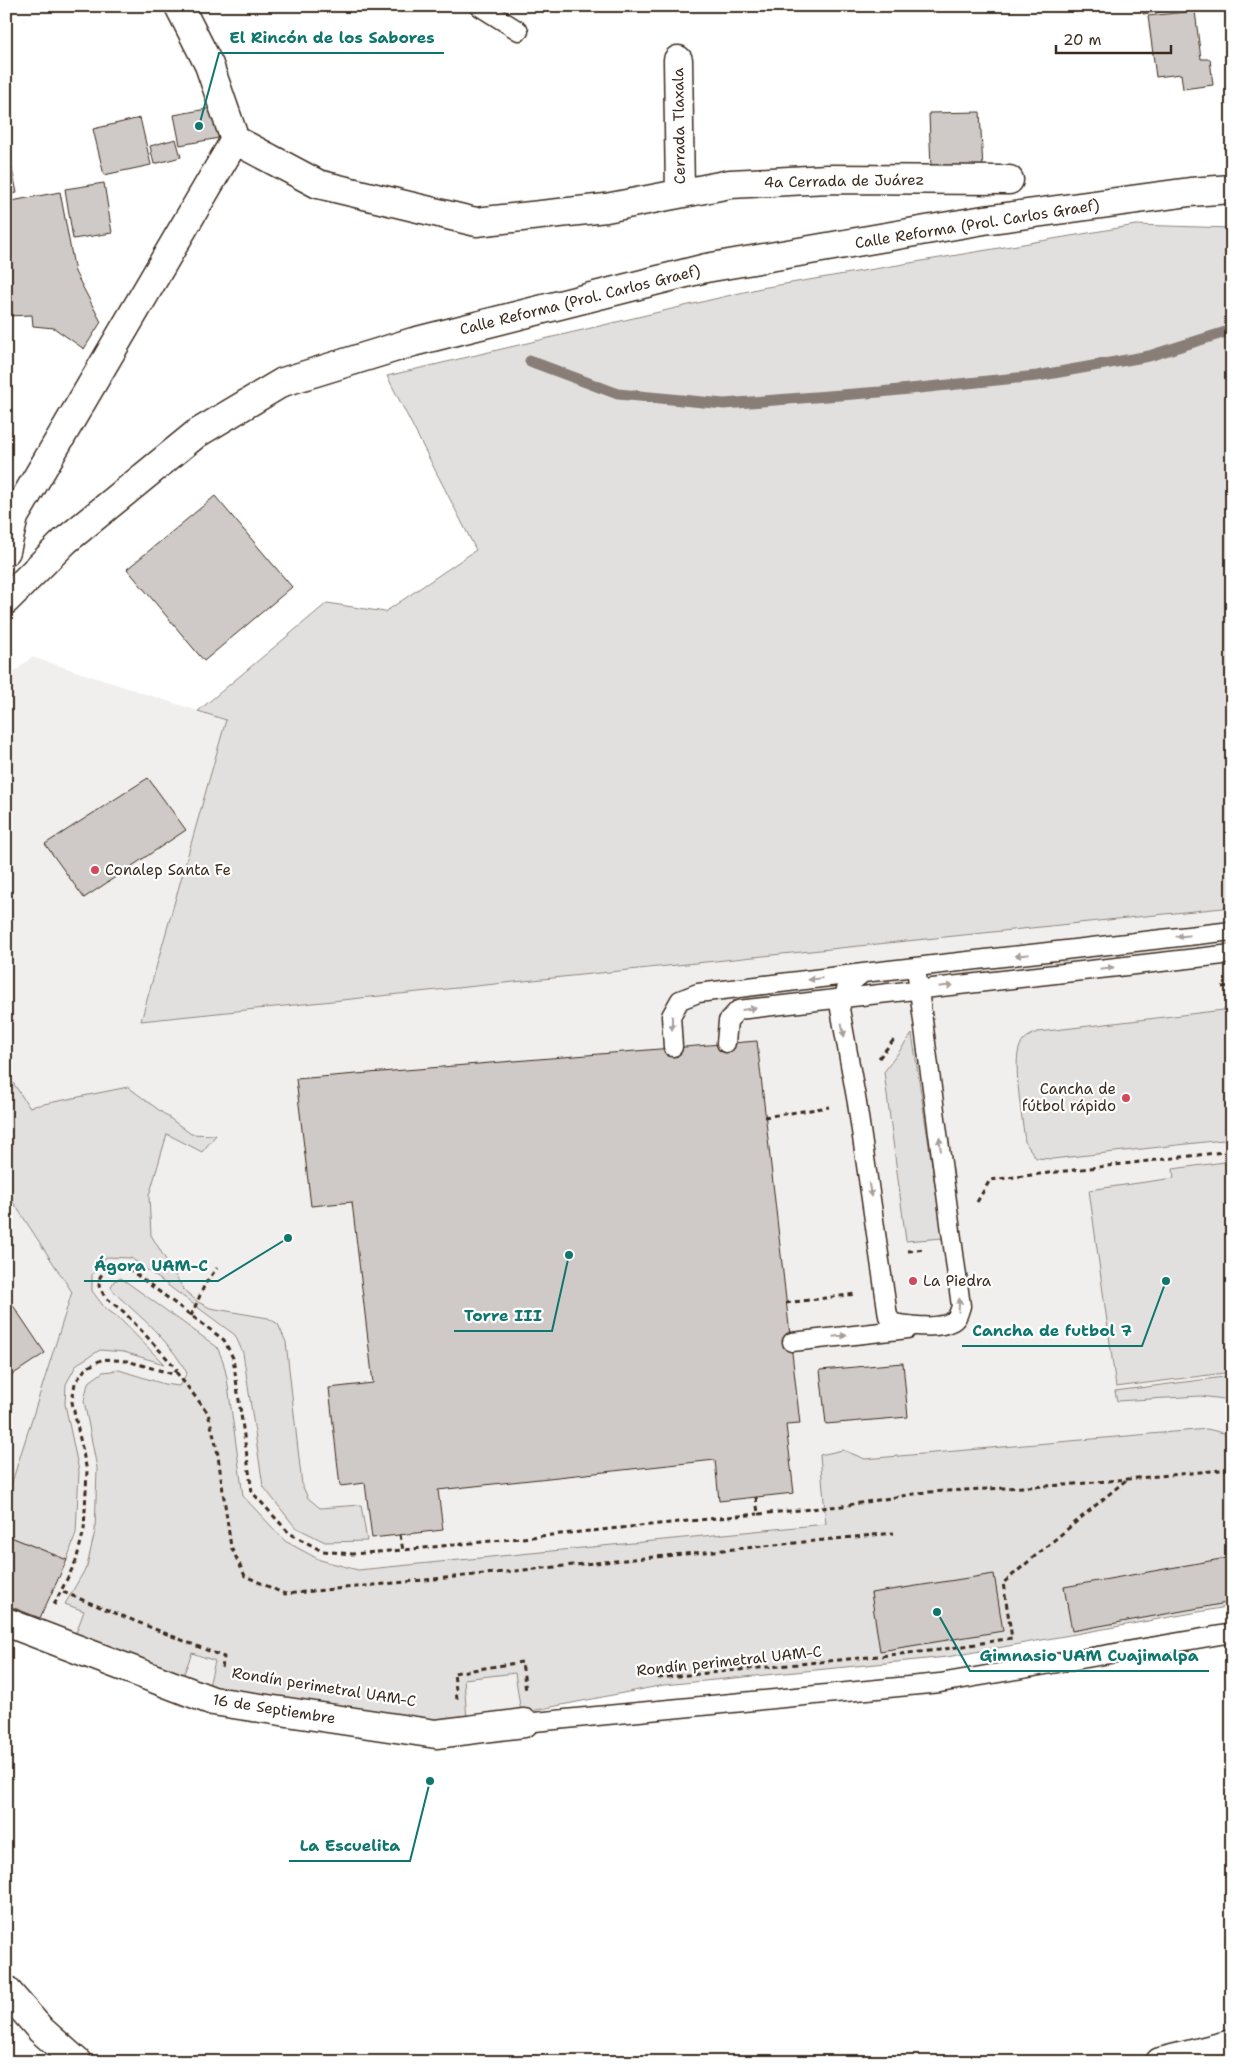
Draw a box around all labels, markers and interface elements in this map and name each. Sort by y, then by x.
callout: El Rincón de los Sabores [219,22,444,53]
scale bar [1056,22,1170,54]
text: El Rincón de los Sabores [229,27,435,48]
text: 20 m [1063,30,1102,50]
street label: Cerrada Tlaxala [668,67,690,184]
street label: 4a Cerrada de Juárez [763,170,925,192]
street label: Calle Reforma (Prol. Carlos Graef) [853,195,1101,253]
street label: Calle Reforma (Prol. Carlos Graef) [458,260,702,340]
place label: Conalep Santa Fe [105,860,231,880]
marker: Conalep Santa Fe [89,864,101,876]
one-way arrow [1175,932,1191,940]
one-way arrow [1014,951,1030,959]
one-way arrow [1100,964,1116,972]
one-way arrow [807,975,823,983]
one-way arrow [938,982,954,990]
one-way arrow [742,1005,758,1013]
one-way arrow [668,1015,676,1031]
one-way arrow [840,1022,848,1038]
place label: Cancha de fútbol rápido [1022,1079,1116,1116]
marker: Cancha de fútbol rápido [1120,1092,1132,1104]
one-way arrow [936,1136,944,1152]
one-way arrow [866,1182,874,1198]
callout: Ágora UAM-C [84,1250,218,1281]
text: Ágora UAM-C [94,1255,208,1276]
place label: La Piedra [923,1271,992,1291]
marker: La Piedra [907,1275,919,1287]
one-way arrow [956,1297,964,1313]
callout: Torre III [454,1300,552,1331]
text: Torre III [464,1305,542,1326]
callout: Cancha de futbol 7 [962,1315,1142,1346]
text: Cancha de futbol 7 [972,1320,1132,1341]
one-way arrow [833,1332,849,1340]
callout: Gimnasio UAM Cuajimalpa [970,1640,1209,1671]
street label: Rondín perimetral UAM-C [635,1641,823,1681]
text: Gimnasio UAM Cuajimalpa [979,1645,1199,1666]
street label: Rondín perimetral UAM-C [231,1663,417,1711]
street label: 16 de Septiembre [211,1689,337,1729]
callout: La Escuelita [289,1830,410,1861]
text: La Escuelita [300,1835,400,1856]

